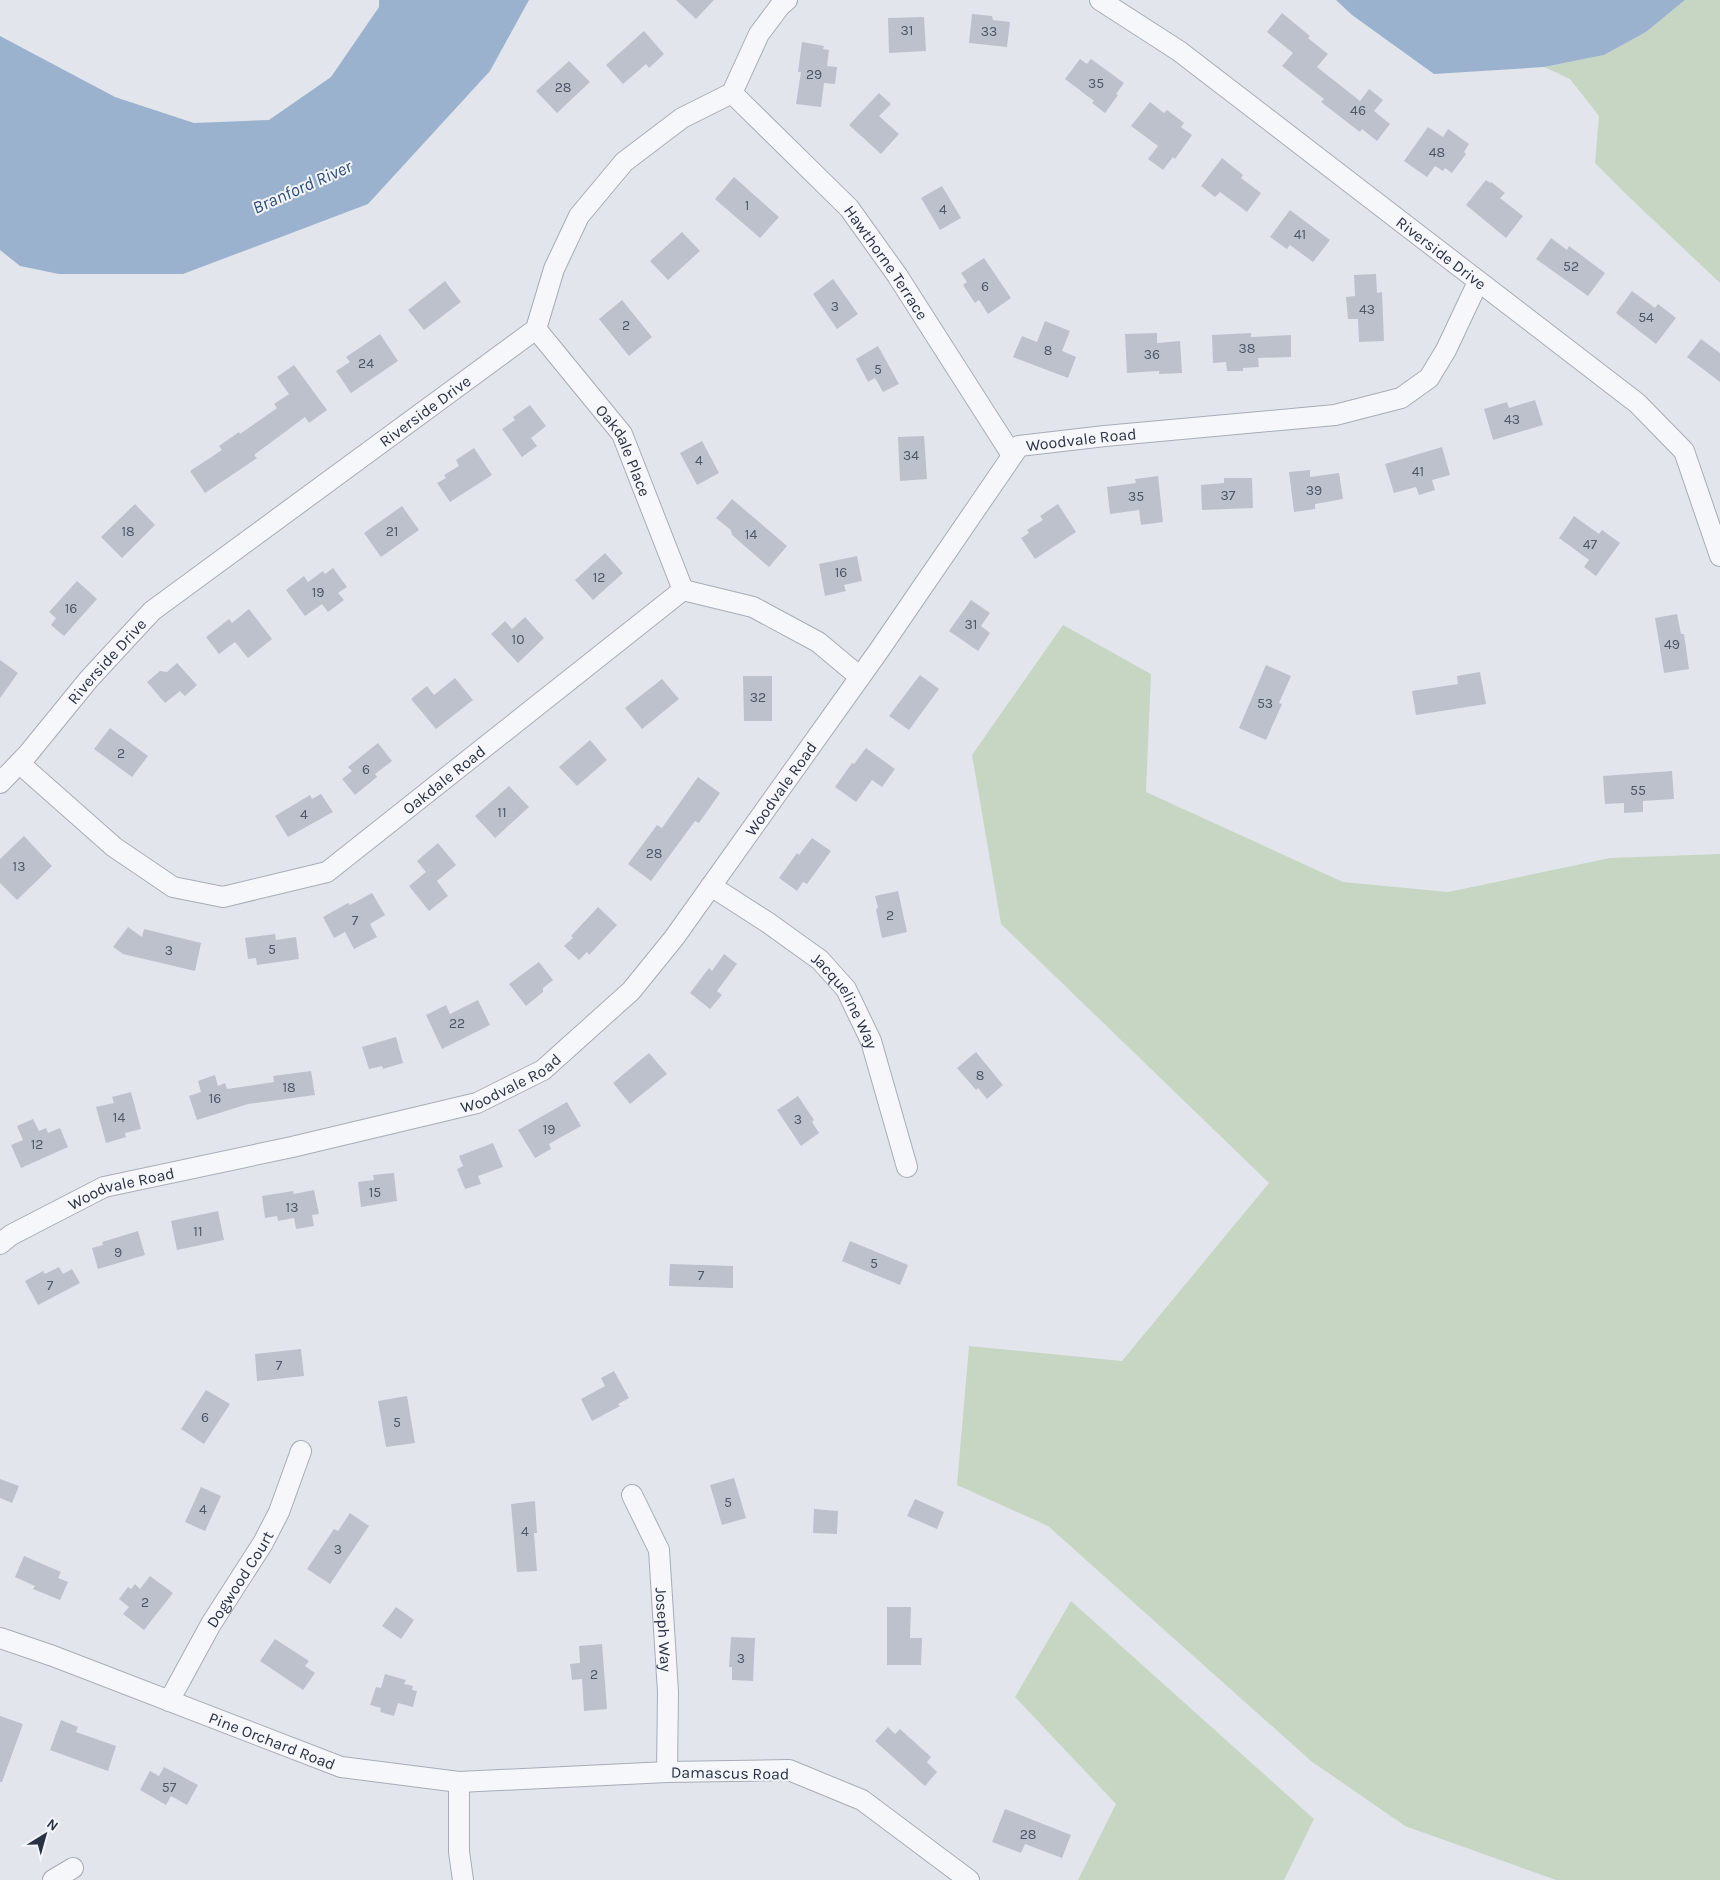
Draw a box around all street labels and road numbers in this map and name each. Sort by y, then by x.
street label: Hawthorne Terrace [840,201,932,323]
street label: Riverside Drive [1393,212,1490,293]
street label: Riverside Drive [375,371,474,451]
street label: Oakdale Place [592,400,655,499]
street label: Woodvale Road [1025,424,1137,455]
street label: Riverside Drive [63,614,150,708]
street label: Woodvale Road [741,738,820,839]
street label: Oakdale Road [399,741,489,818]
street label: Jacqueline Way [808,948,882,1051]
street label: Woodvale Road [459,1049,565,1116]
street label: Woodvale Road [65,1163,176,1214]
street label: Dogwood Court [202,1528,277,1631]
street label: Joseph Way [652,1587,676,1673]
street label: Pine Orchard Road [206,1708,338,1774]
street label: Damascus Road [671,1762,789,1784]

